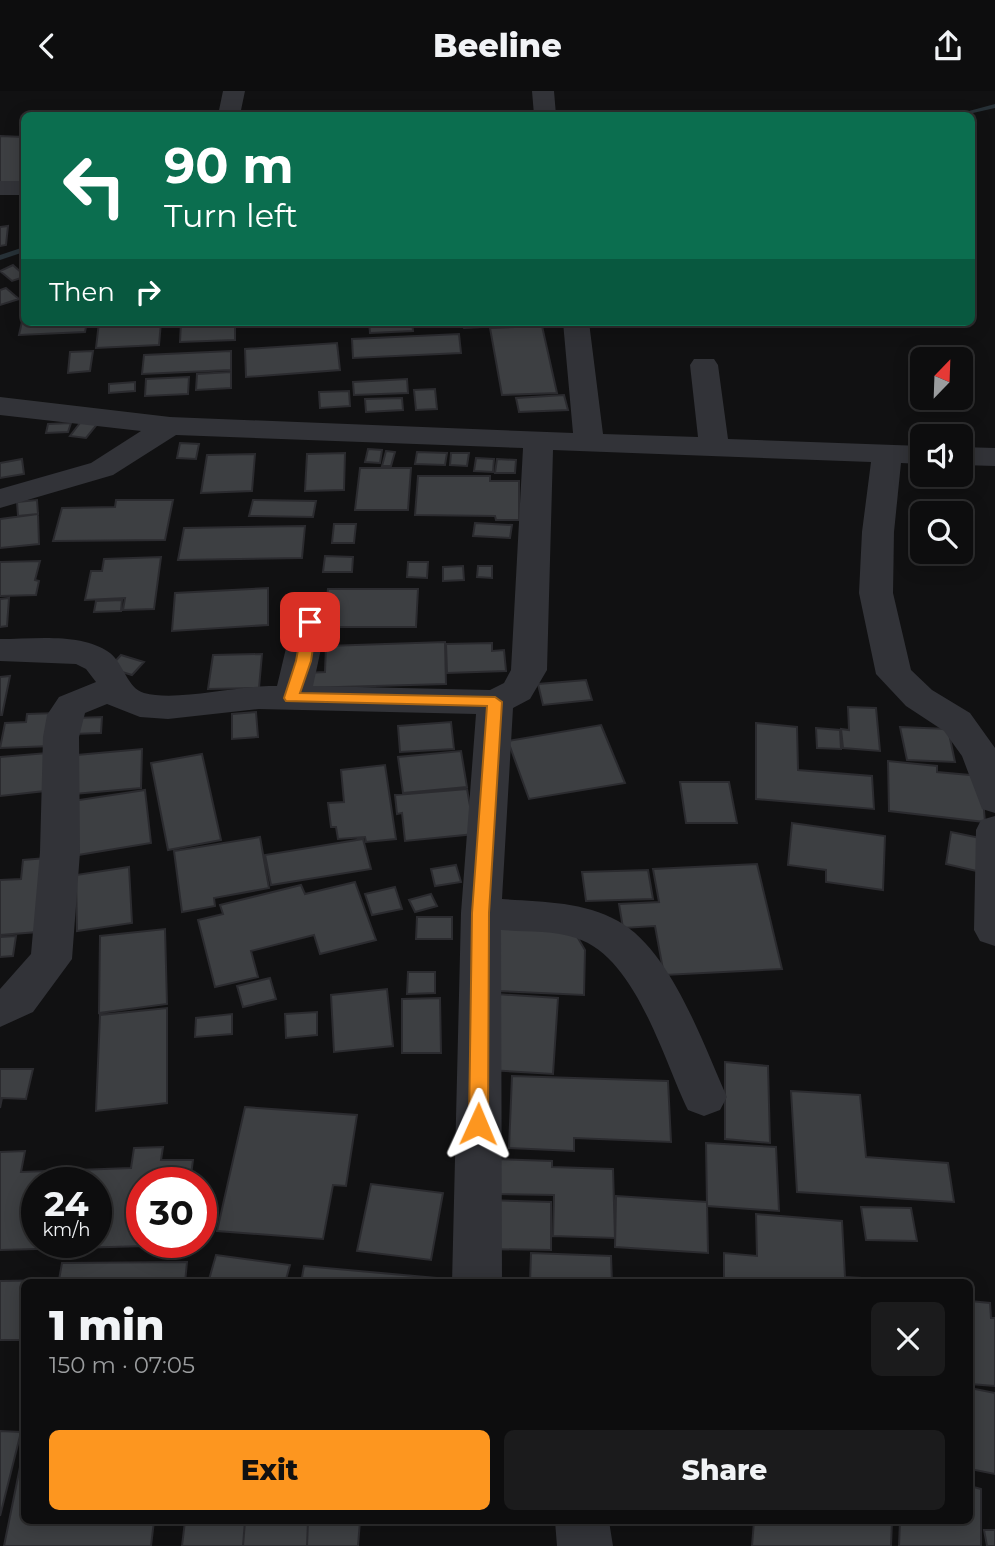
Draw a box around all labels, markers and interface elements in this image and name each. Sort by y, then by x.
text: Beeline [433,26,562,65]
icon: back [28,27,66,65]
icon: share [929,27,967,65]
text: 90 m [164,136,294,195]
icon: left [49,140,140,231]
text: Turn left [164,196,298,235]
icon: right [129,273,167,311]
text: Then [49,276,115,308]
north arrow [910,347,973,409]
map controls [910,347,973,564]
button: sound [910,424,973,487]
button: search [910,501,973,564]
pin [280,592,340,652]
icon: arrive [291,603,329,641]
position arrow [441,1087,515,1161]
speed limit sign: 30 [126,1167,217,1258]
text: 24 [44,1182,89,1225]
text: km/h [42,1219,91,1241]
text: 1 min [49,1299,165,1351]
button: close [871,1302,945,1376]
text: 150 m · 07:05 [49,1351,195,1379]
button: Exit [49,1430,490,1510]
button: Share [504,1430,945,1510]

